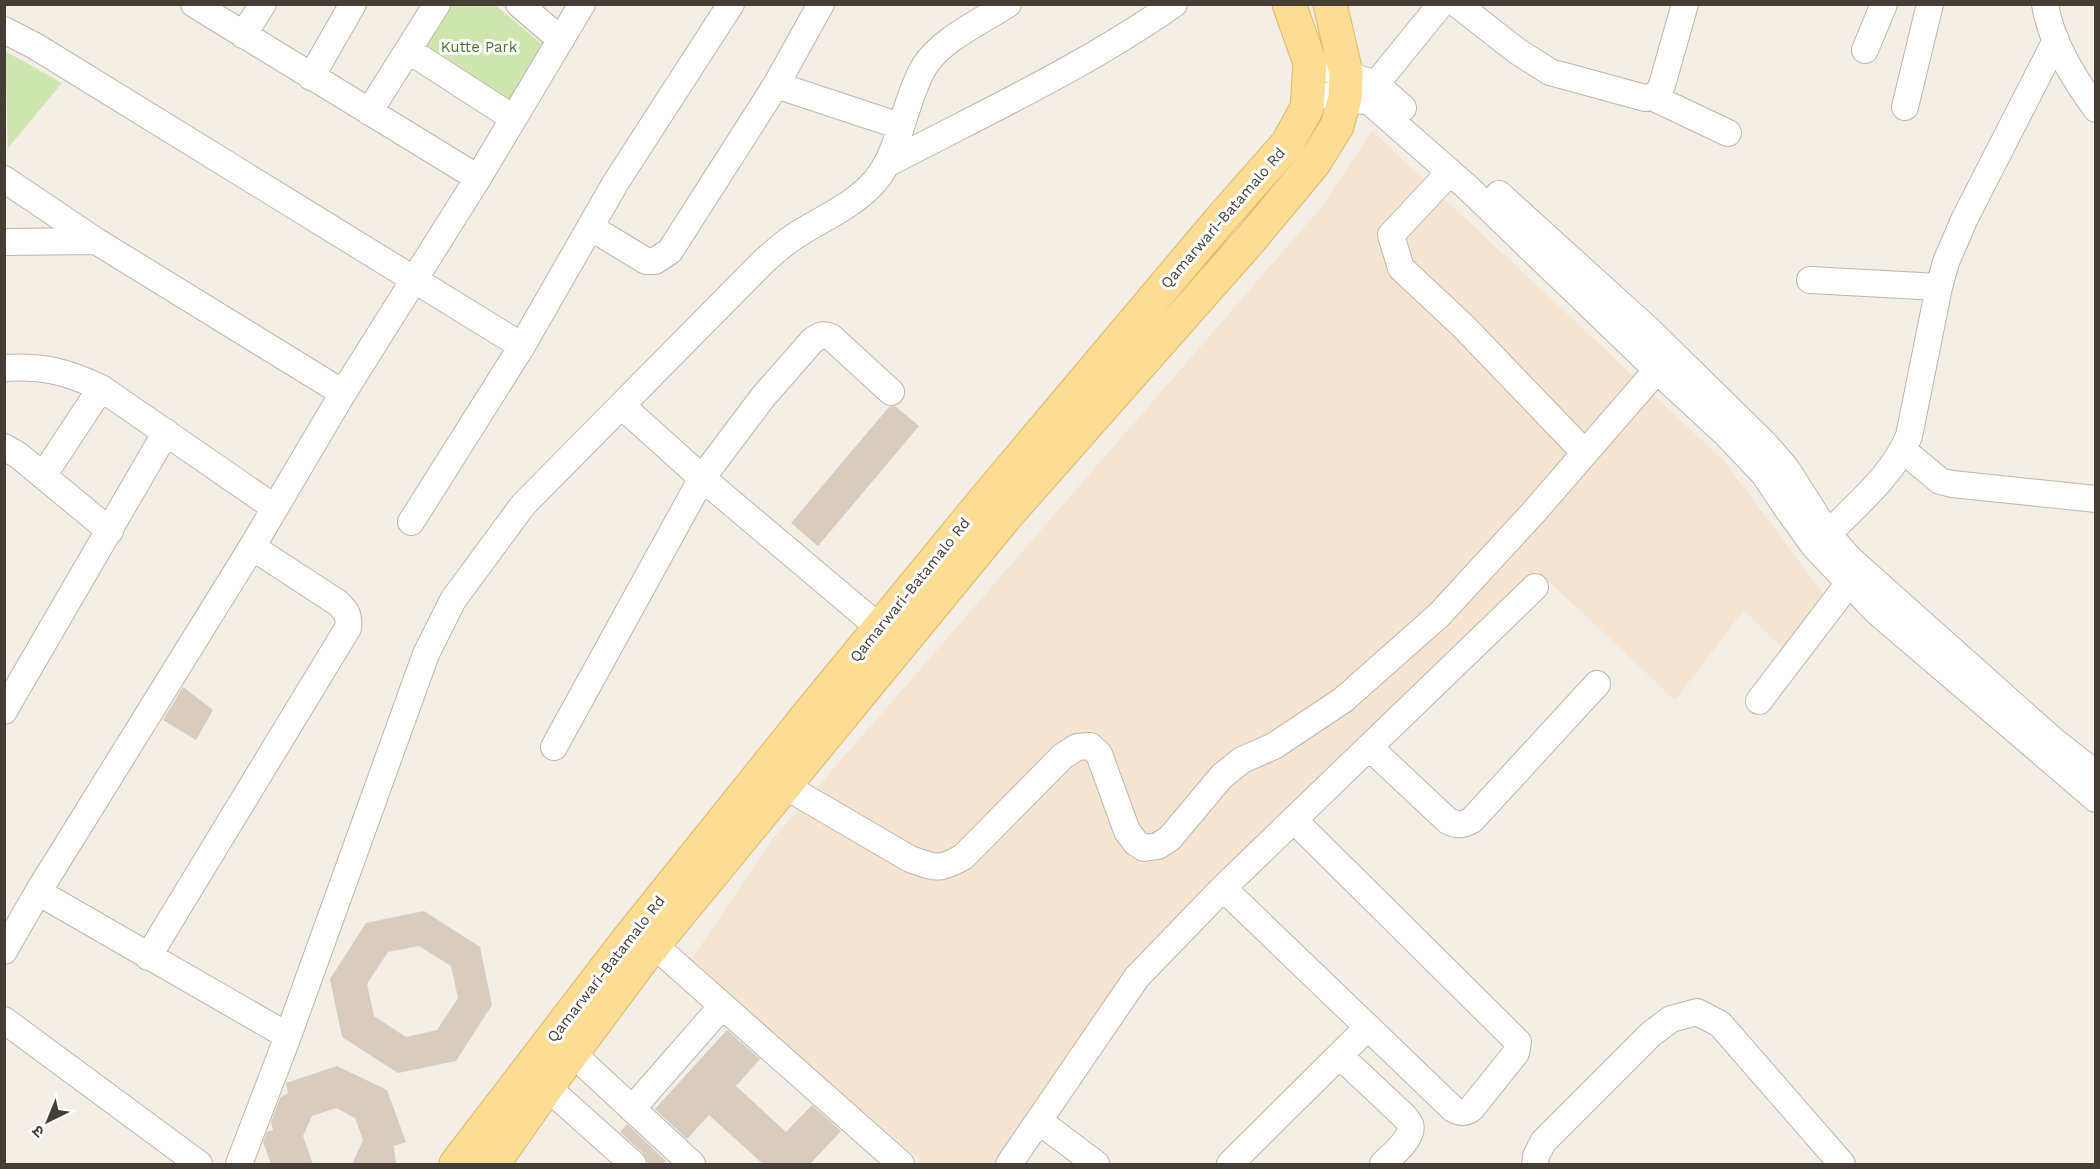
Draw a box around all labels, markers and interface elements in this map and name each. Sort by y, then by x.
park label: Kutte Park [441,38,518,56]
street label: Qamarwari-Batamalo Rd [1157,144,1289,292]
street label: Qamarwari-Batamalo Rd [846,514,974,666]
street label: Qamarwari-Batamalo Rd [543,892,669,1046]
north arrow [18,1091,78,1151]
text: उ [28,1121,48,1142]

